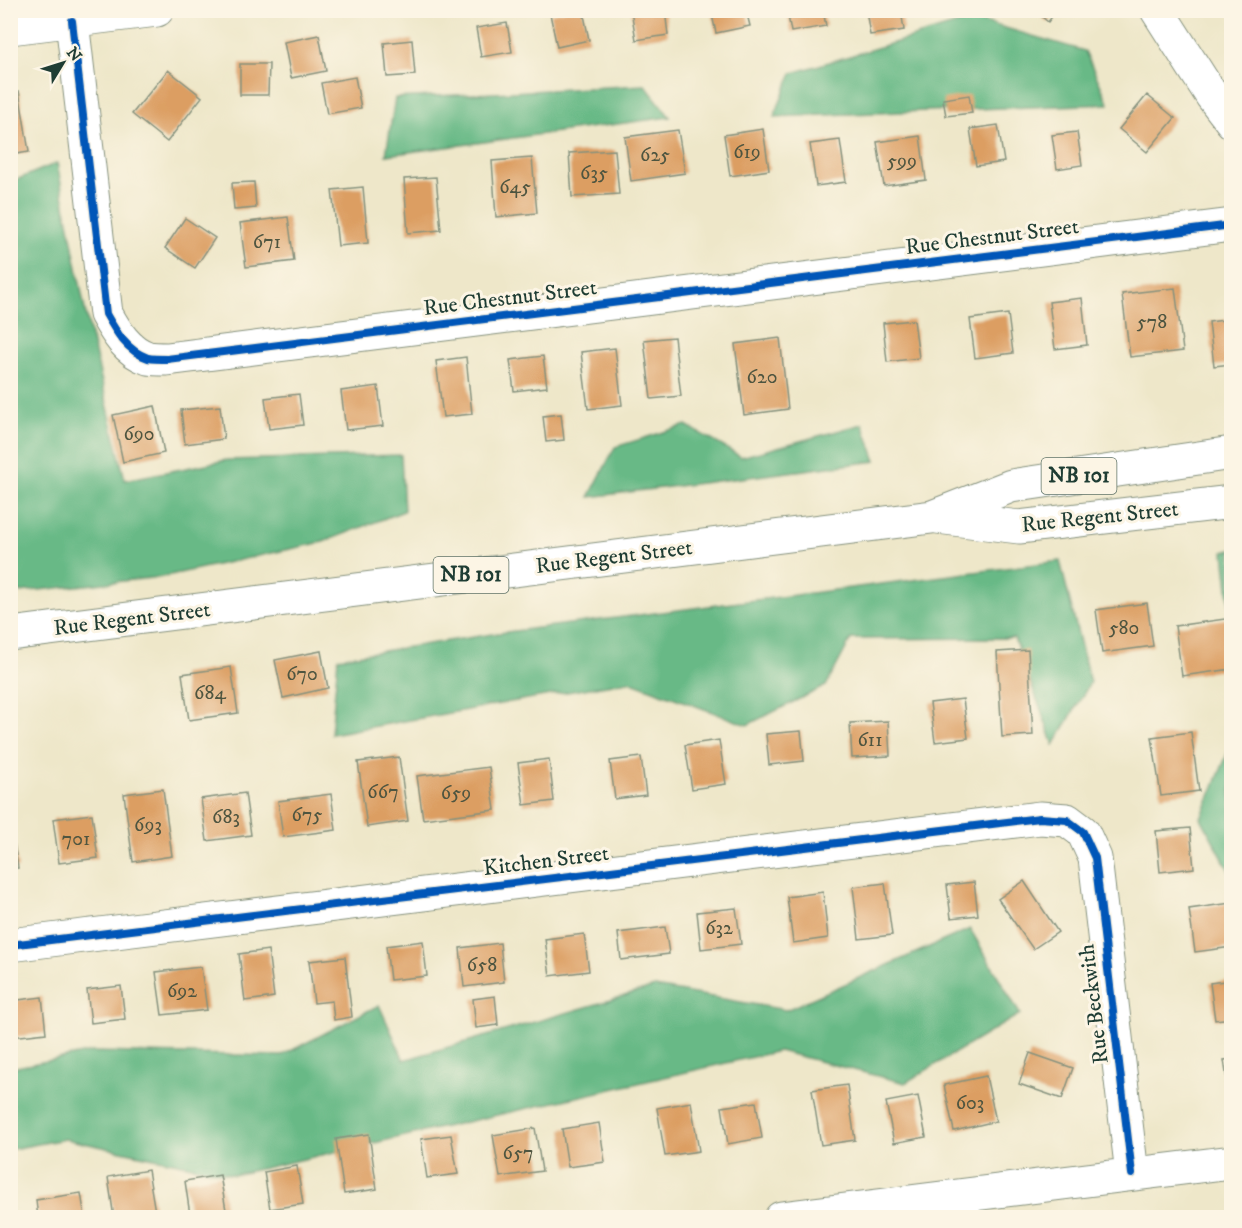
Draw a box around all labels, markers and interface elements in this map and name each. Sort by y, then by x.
north arrow [33,33,93,93]
text: N [62,43,86,66]
house number: 619 [733,140,761,165]
house number: 625 [640,143,670,168]
house number: 599 [887,149,917,174]
house number: 635 [580,161,608,186]
house number: 645 [499,175,531,200]
street label: Rue Chestnut Street [904,213,1080,261]
house number: 671 [253,230,281,255]
street label: Rue Chestnut Street [422,274,598,322]
house number: 578 [1137,310,1167,335]
house number: 620 [747,365,778,390]
house number: 690 [123,422,155,447]
road number: NB 101 [1042,458,1116,494]
street label: Rue Regent Street [1020,495,1180,539]
street label: Rue Regent Street [534,534,694,580]
road number: NB 101 [434,557,508,593]
street label: Rue Regent Street [52,596,212,642]
house number: 580 [1109,616,1139,641]
house number: 670 [286,662,318,687]
house number: 684 [194,681,226,706]
house number: 611 [858,728,883,753]
house number: 667 [367,780,399,805]
house number: 659 [441,781,471,806]
house number: 675 [292,803,322,828]
house number: 683 [212,805,240,830]
house number: 693 [134,813,162,838]
house number: 701 [62,827,90,852]
street label: Kitchen Street [482,840,610,882]
house number: 632 [705,916,733,941]
street label: Rue Beckwith [1073,942,1115,1066]
house number: 658 [467,953,497,978]
house number: 692 [167,979,197,1004]
house number: 603 [956,1091,984,1116]
house number: 657 [503,1141,533,1166]

